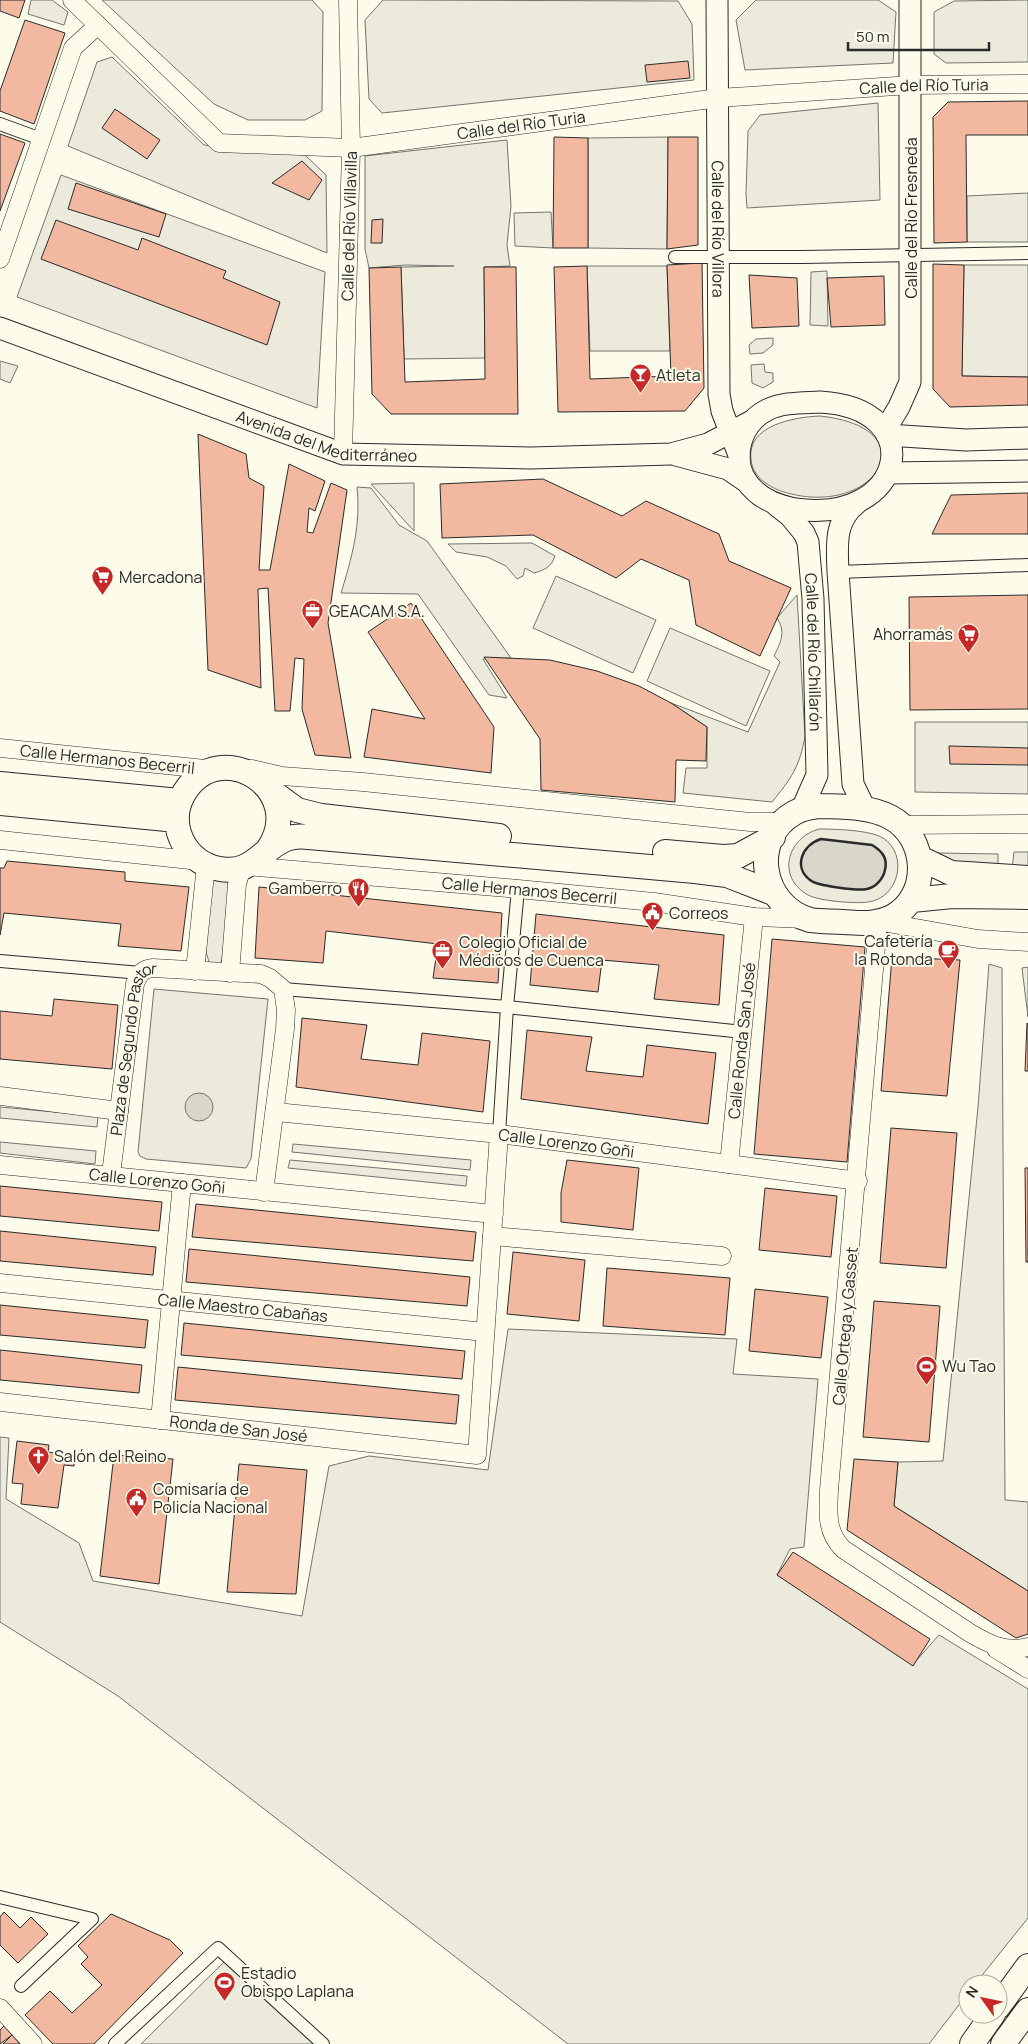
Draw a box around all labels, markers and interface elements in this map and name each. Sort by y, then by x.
scale bar [848,20,989,52]
text: 50 m [856,26,890,47]
street label: Calle del Río Turia [859,73,989,99]
street label: Calle del Río Turia [456,105,587,144]
street label: Calle del Río Fresneda [900,137,922,299]
street label: Calle del Río Villavilla [336,151,362,301]
street label: Calle del Río Villora [707,160,730,298]
bar icon: Atleta [628,363,652,394]
place label: Atleta [656,364,701,386]
street label: Avenida del Mediterráneo [233,405,417,467]
supermarket icon: Mercadona [91,565,115,596]
place label: Mercadona [119,566,202,588]
street label: Calle del Río Chillarón [800,572,827,732]
office icon: GEACAM S.A. [301,599,325,630]
place label: GEACAM S.A. [329,600,425,622]
supermarket icon: Ahorramás [957,622,981,653]
place label: Ahorramás [873,623,953,645]
street label: Calle Hermanos Becerril [19,739,196,779]
street label: Calle Hermanos Becerril [441,872,618,909]
restaurant icon: Gamberro [346,876,370,907]
place label: Gamberro [269,877,342,899]
public building icon: Correos [641,901,665,932]
place label: Correos [669,902,728,924]
place label: Cafetería la Rotonda [854,930,933,970]
place label: Colegio Oficial de Médicos de Cuenca [459,931,604,971]
cafe icon: Cafetería la Rotonda [937,938,961,969]
office icon: Colegio Oficial de Médicos de Cuenca [431,939,455,970]
street label: Plaza de Segundo Pastor [105,957,158,1137]
street label: Calle Ronda San José [723,961,760,1120]
street label: Calle Lorenzo Goñi [497,1123,636,1163]
street label: Calle Lorenzo Goñi [88,1163,226,1198]
street label: Calle Ortega y Gasset [827,1246,863,1406]
street label: Calle Maestro Cabañas [157,1288,329,1327]
sports icon: Wu Tao [914,1354,938,1385]
place label: Wu Tao [942,1355,996,1377]
street label: Ronda de San José [168,1410,309,1447]
church icon: Salón del Reino [26,1444,50,1475]
place label: Salón del Reino [54,1445,167,1467]
place label: Comisaría de Policía Nacional [153,1478,268,1518]
public building icon: Comisaría de Policía Nacional [125,1486,149,1517]
place label: Estadio Obispo Laplana [241,1962,354,2002]
sports icon: Estadio Obispo Laplana [213,1970,237,2001]
north arrow [958,1974,1008,2024]
text: N [961,1982,982,2001]

